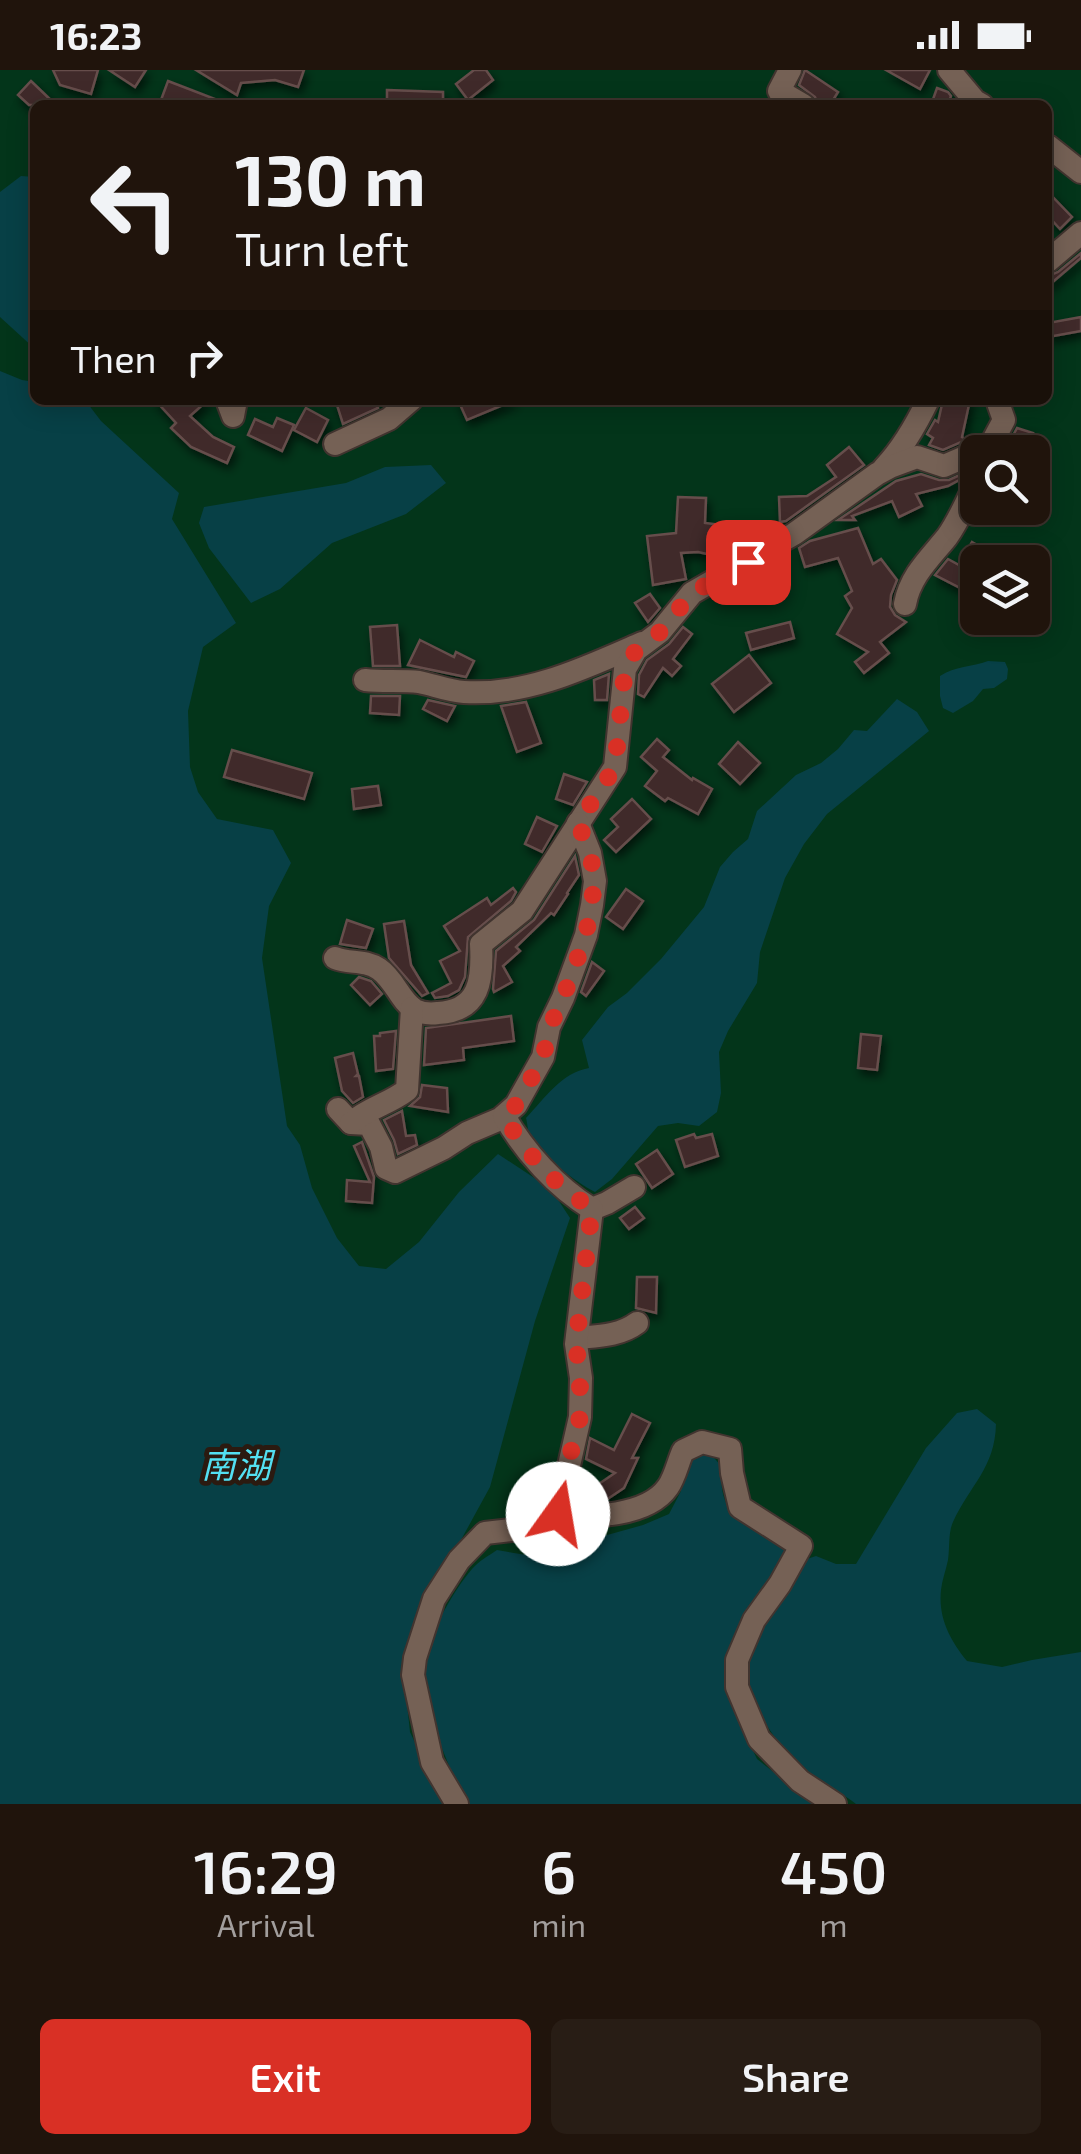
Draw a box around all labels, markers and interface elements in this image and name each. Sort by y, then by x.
text: 16:23 [50,12,142,58]
text: 130 m [235,136,426,220]
icon: left [70,140,200,270]
text: Turn left [235,221,409,275]
icon: right [177,330,232,385]
text: Then [70,335,157,381]
map controls [960,435,1050,635]
button: search [960,435,1050,525]
pin [706,520,791,605]
icon: arrive [721,535,776,590]
button: layers [960,545,1050,635]
water label: 南湖 [201,1443,276,1485]
position arrow [506,1462,610,1566]
text: 16:29 [194,1834,338,1906]
text: 6 [541,1834,576,1906]
text: 450 [780,1834,887,1906]
text: Arrival [217,1905,314,1943]
text: min [532,1905,586,1943]
text: m [820,1905,848,1943]
button: Exit [40,2019,531,2134]
button: Share [551,2019,1041,2134]

